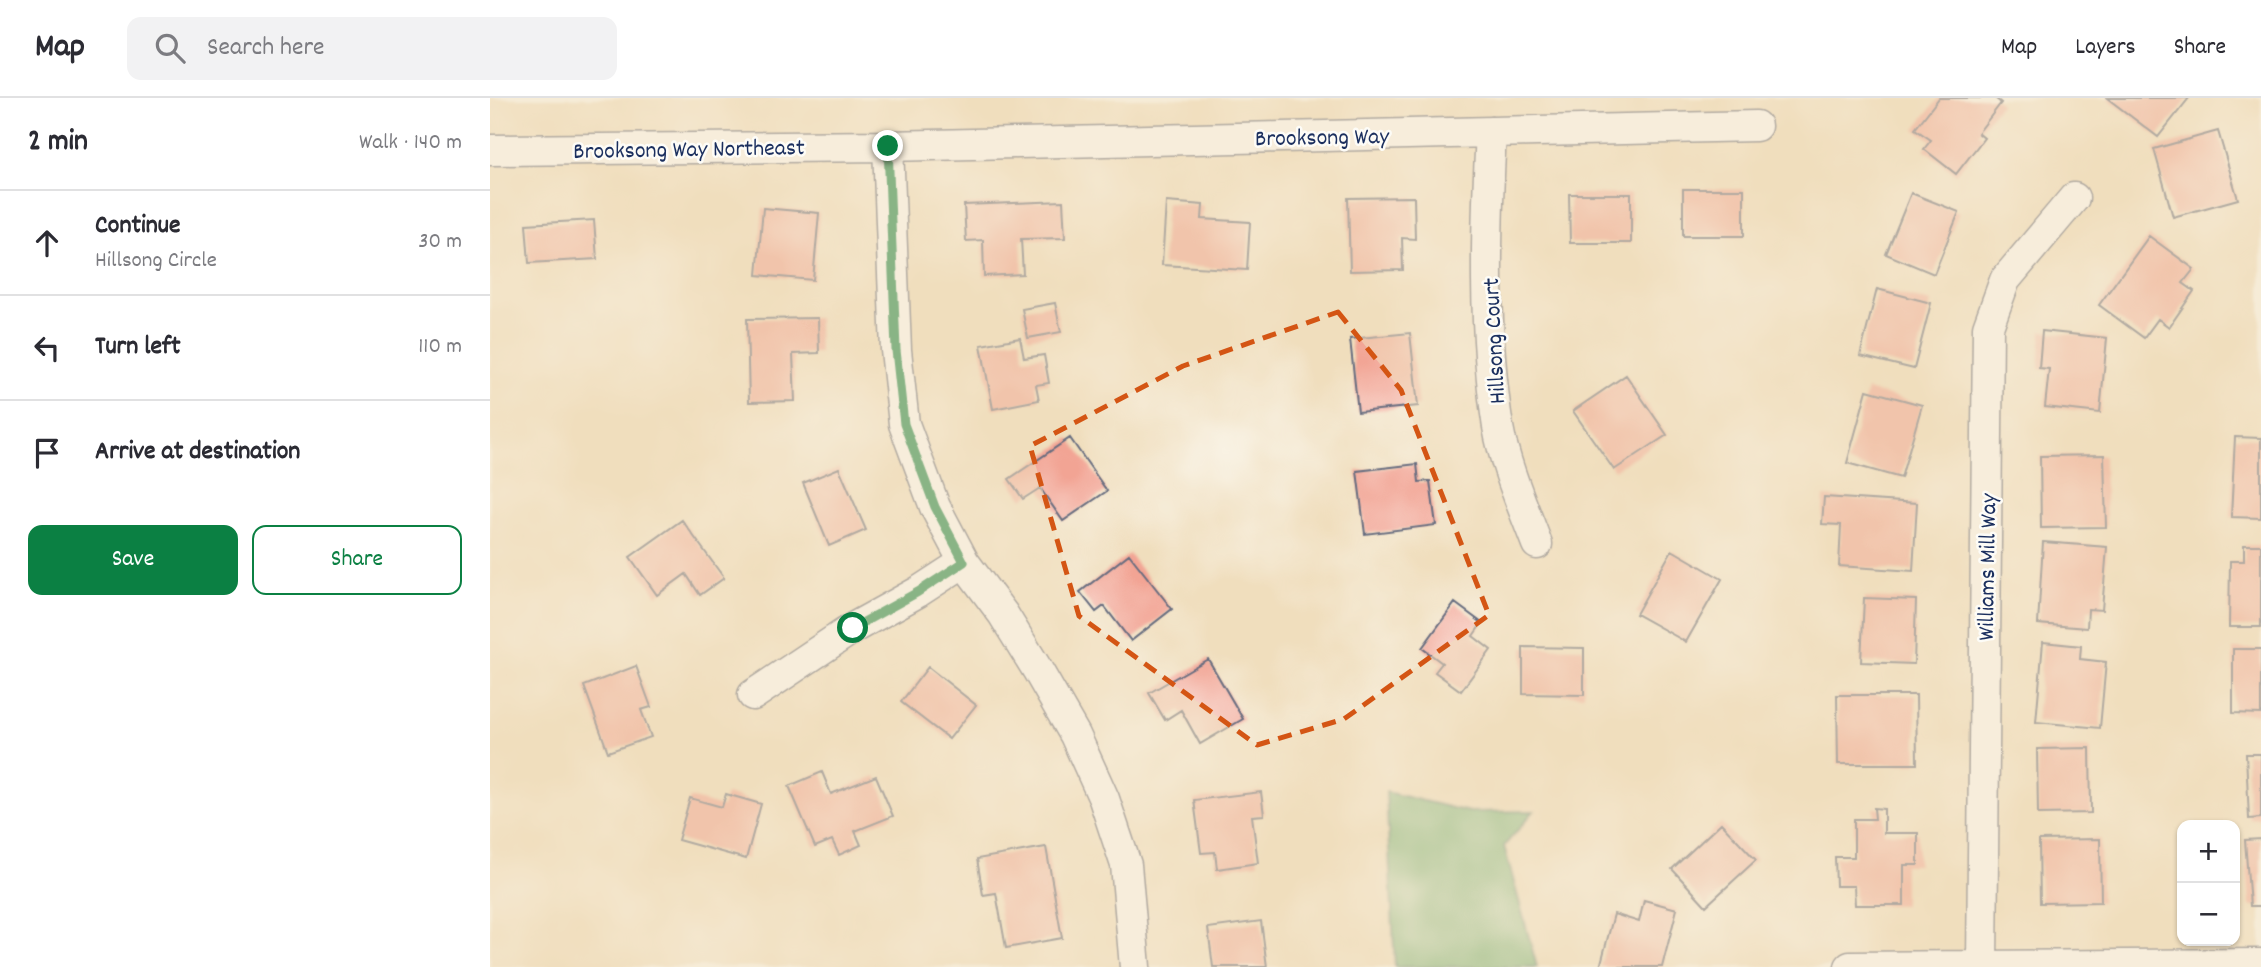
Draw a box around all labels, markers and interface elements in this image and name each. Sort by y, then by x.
search box [127,17,617,80]
text: Map [35,25,85,72]
icon: search [151,29,189,67]
text: Search here [207,30,325,67]
text: Map [2001,31,2037,65]
text: Layers [2075,31,2136,65]
text: Share [2174,31,2226,65]
street label: Brooksong Way [1255,121,1391,157]
text: 2 min [28,122,88,165]
text: Walk · 140 m [359,127,462,160]
route end [872,130,903,161]
street label: Brooksong Way Northeast [573,132,805,170]
text: Continue [95,208,180,245]
icon: ahead [28,224,66,262]
text: 30 m [418,226,462,259]
text: Hillsong Circle [95,245,217,278]
street label: Hillsong Court [1476,277,1516,405]
icon: left [28,329,66,367]
text: Turn left [95,329,181,366]
text: 110 m [418,331,462,364]
icon: arrive [28,434,66,472]
text: Arrive at destination [95,434,300,471]
street label: Williams Mill Way [1971,492,2007,641]
button: Save [28,525,238,595]
button: Share [252,525,462,595]
route start [837,612,868,643]
map controls [2177,820,2240,946]
button: + [2177,820,2240,883]
button: − [2177,883,2240,946]

